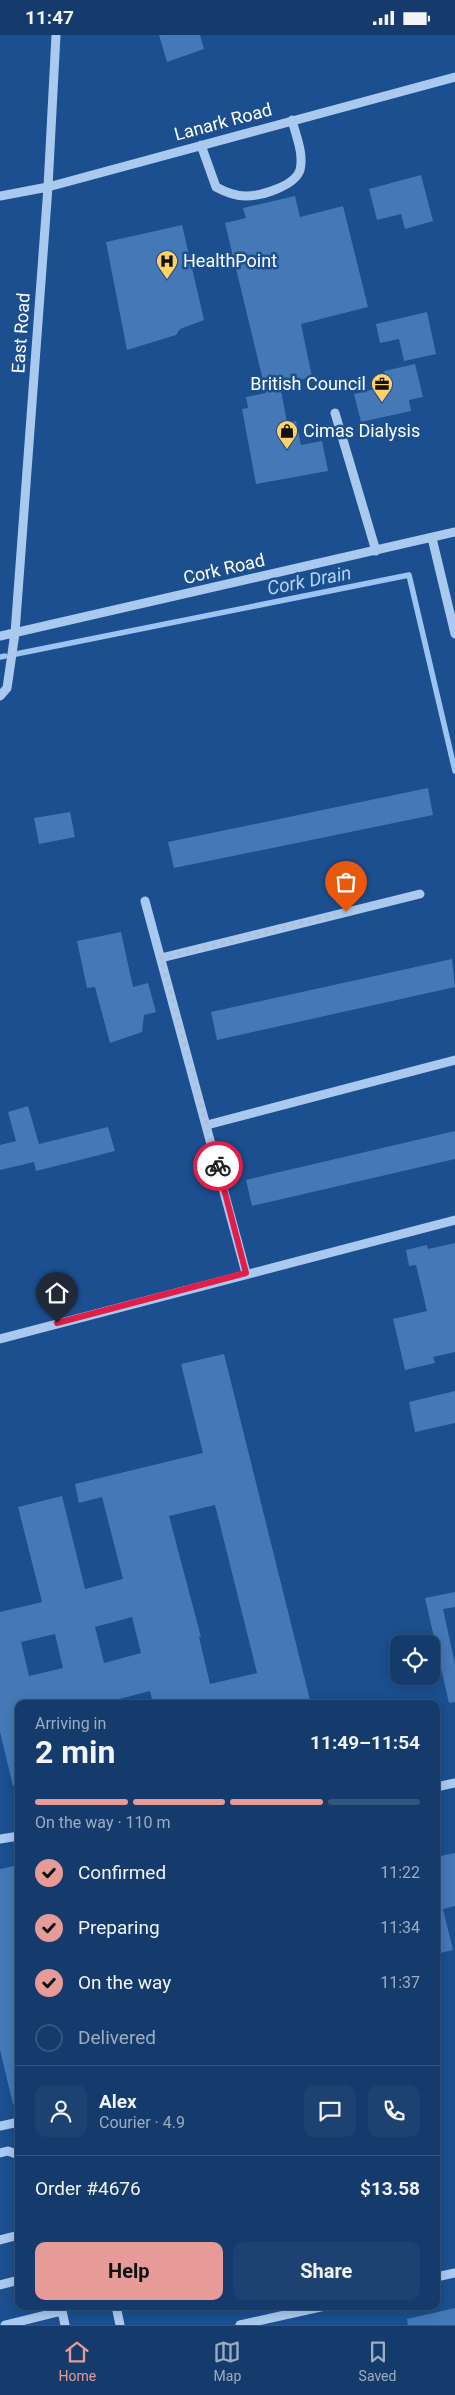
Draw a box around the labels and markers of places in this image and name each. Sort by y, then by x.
hospital icon: HealthPoint [155,249,179,280]
place label: HealthPoint [183,250,277,271]
office icon: British Council [370,372,394,403]
place label: British Council [250,373,366,394]
shop icon: Cimas Dialysis [275,419,299,450]
place label: Cimas Dialysis [303,420,420,441]
pin [325,861,367,912]
pin [36,1272,78,1323]

